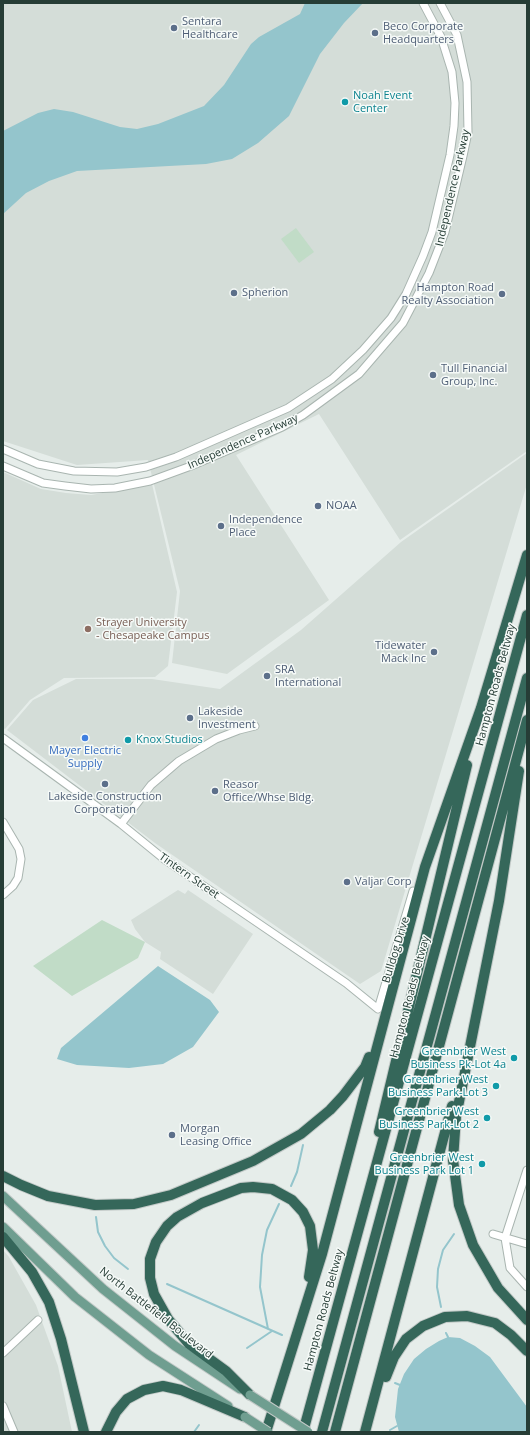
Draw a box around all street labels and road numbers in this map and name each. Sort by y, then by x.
street label: Independence Parkway [433,128,473,248]
street label: Independence Parkway [186,412,300,472]
street label: Hampton Roads Beltway [473,623,519,747]
street label: Tintern Street [156,850,222,902]
street label: Bulldog Drive [380,915,412,985]
street label: Hampton Roads Beltway [387,935,433,1059]
street label: Hampton Roads Beltway [301,1248,347,1372]
street label: North Battlefield Boulevard [97,1265,215,1361]

